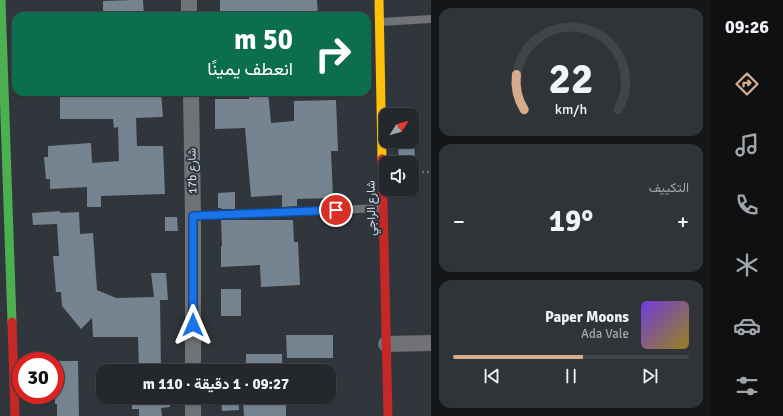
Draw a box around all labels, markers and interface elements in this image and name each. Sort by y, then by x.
text: 09:26 [725,16,769,38]
text: 50 m [234,23,293,57]
icon: right [307,28,359,80]
text: 22 [549,54,593,105]
text: انعطف يمينًا [207,58,293,80]
icon: directions [733,70,761,98]
text: km/h [555,101,587,118]
north arrow [379,108,419,148]
map controls [379,108,419,196]
icon: music [733,131,761,159]
street label: 17b شارع [185,148,201,194]
button: sound [379,156,419,196]
street label: شارع الراجي [364,180,381,236]
text: التكييف [649,180,689,196]
icon: phone [733,191,761,219]
pin [319,193,353,227]
icon: arrive [325,199,347,221]
text: 19° [549,203,593,240]
text: − [453,208,465,235]
text: + [677,208,689,235]
icon: climate [733,251,761,279]
position arrow [172,304,214,346]
text: Paper Moons [545,308,629,326]
icon: car [733,312,761,340]
text: Ada Vale [581,326,629,342]
speed limit sign: 30 [12,352,64,404]
icon: previous [481,365,503,387]
icon: pause [560,365,582,387]
icon: next [639,365,661,387]
icon: filters [733,372,761,400]
text: 09:27 · 1 دقيقة · 110 m [143,375,289,393]

